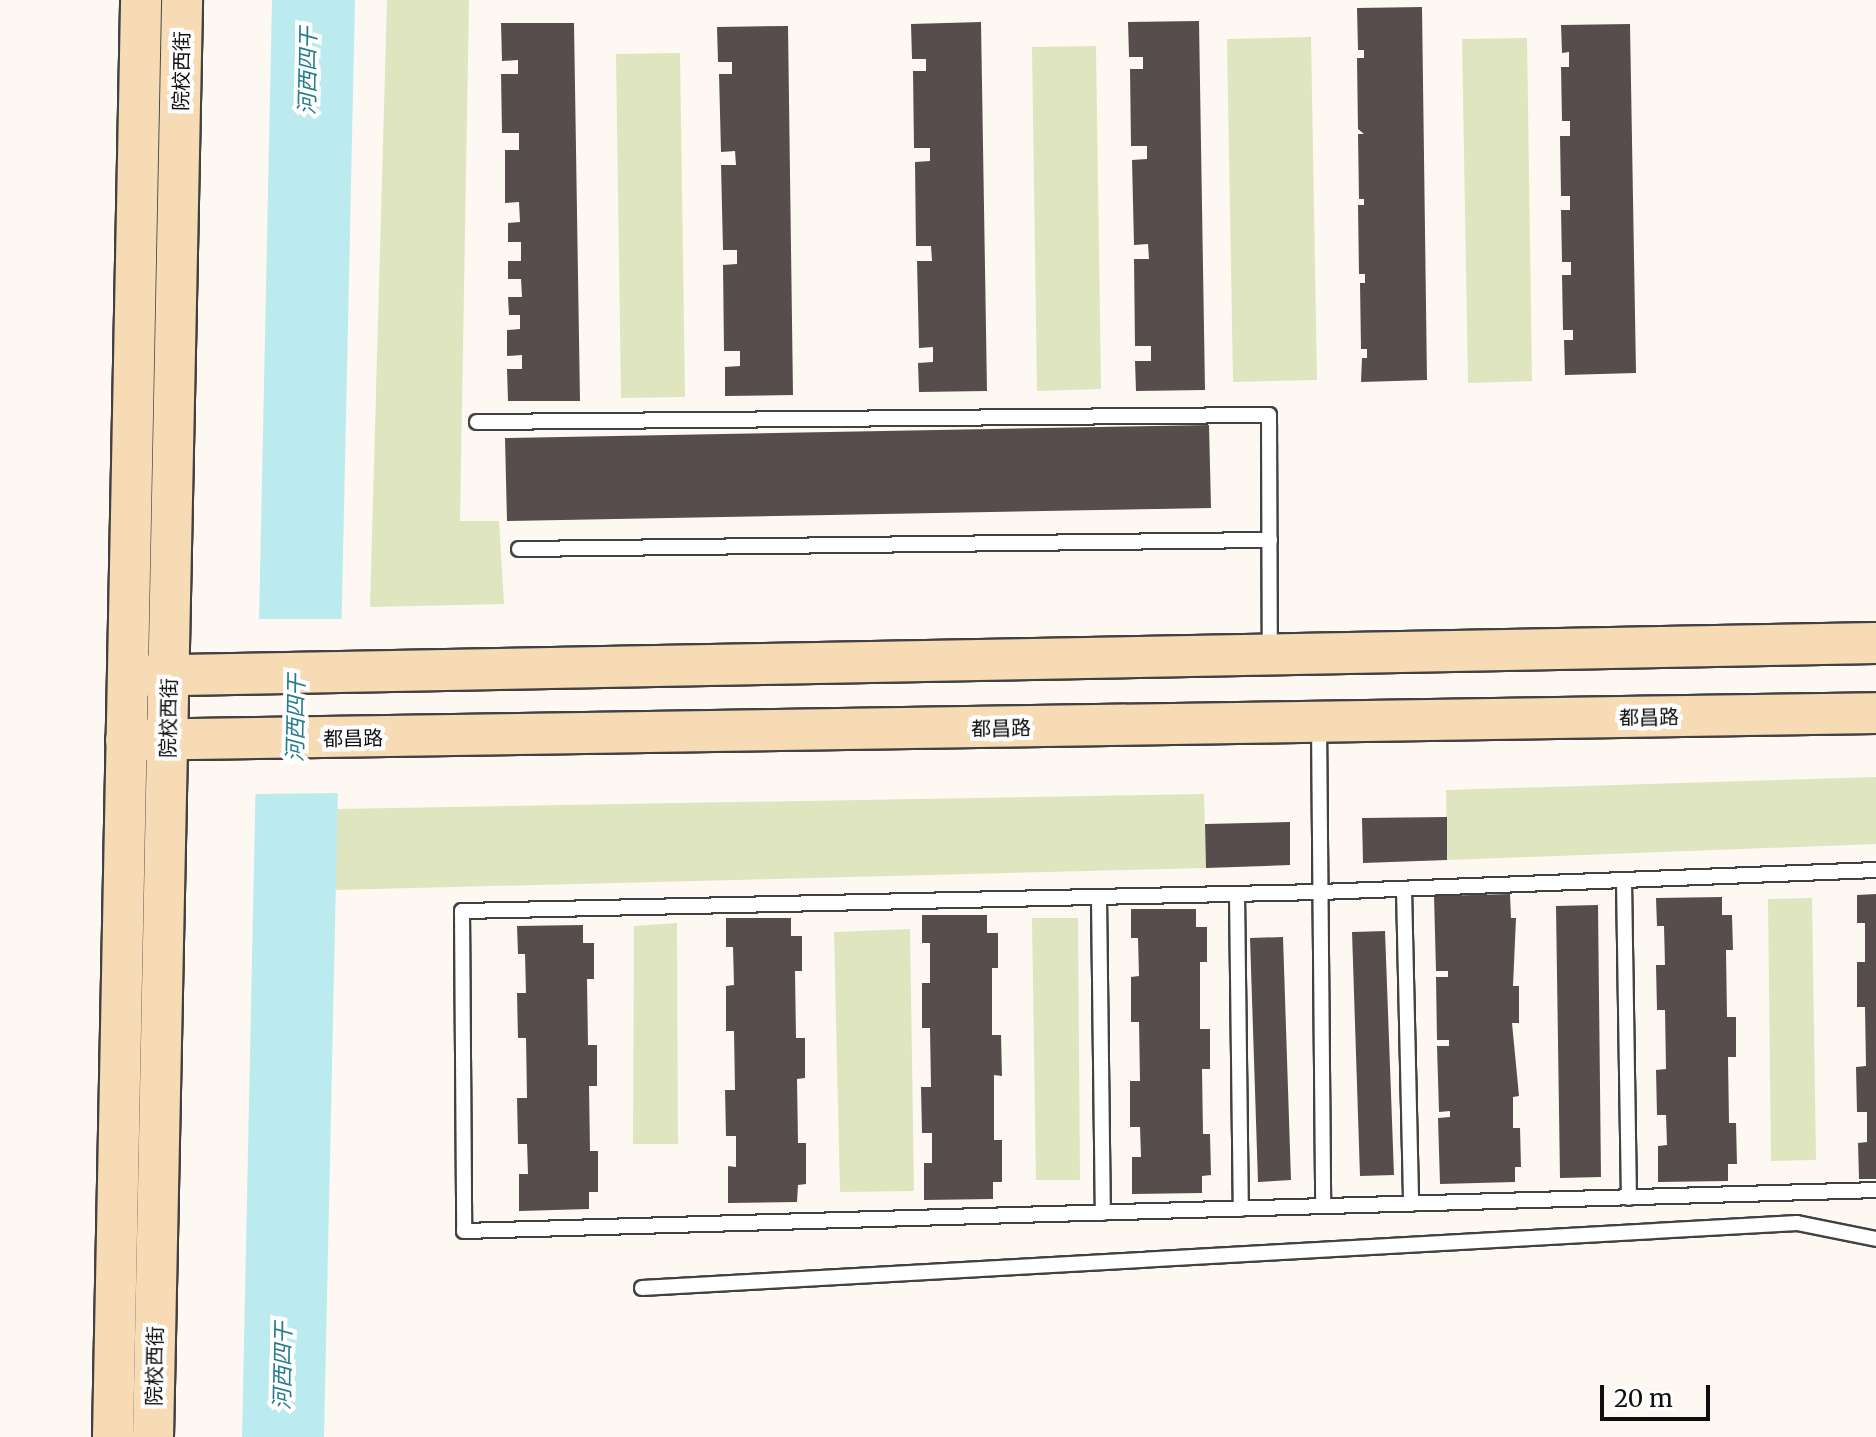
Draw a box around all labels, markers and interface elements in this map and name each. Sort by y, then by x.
water label: 河西四干 [294,27,322,115]
street label: 院校西街 [168,31,194,111]
water label: 河西四干 [282,674,310,762]
street label: 院校西街 [155,678,181,758]
street label: 都昌路 [1619,704,1679,730]
street label: 都昌路 [971,715,1031,741]
street label: 都昌路 [323,725,383,751]
water label: 河西四干 [269,1322,297,1410]
street label: 院校西街 [141,1326,167,1406]
scale bar [1604,1369,1714,1419]
text: 20 m [1614,1383,1673,1414]

